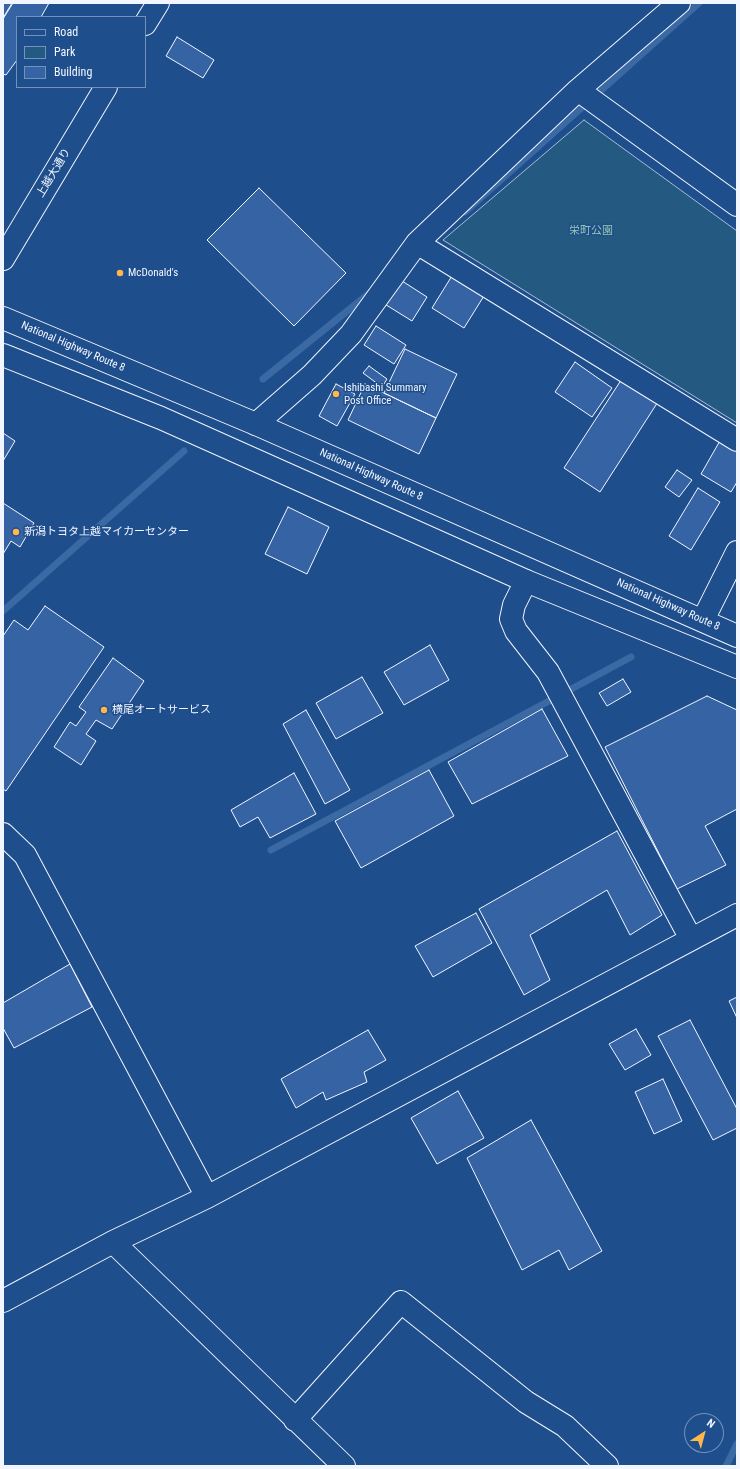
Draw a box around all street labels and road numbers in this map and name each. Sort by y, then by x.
street label: 上越大通り [34,146,74,200]
street label: National Highway Route 8 [19,319,127,375]
street label: National Highway Route 8 [317,446,425,504]
street label: National Highway Route 8 [614,576,722,634]

